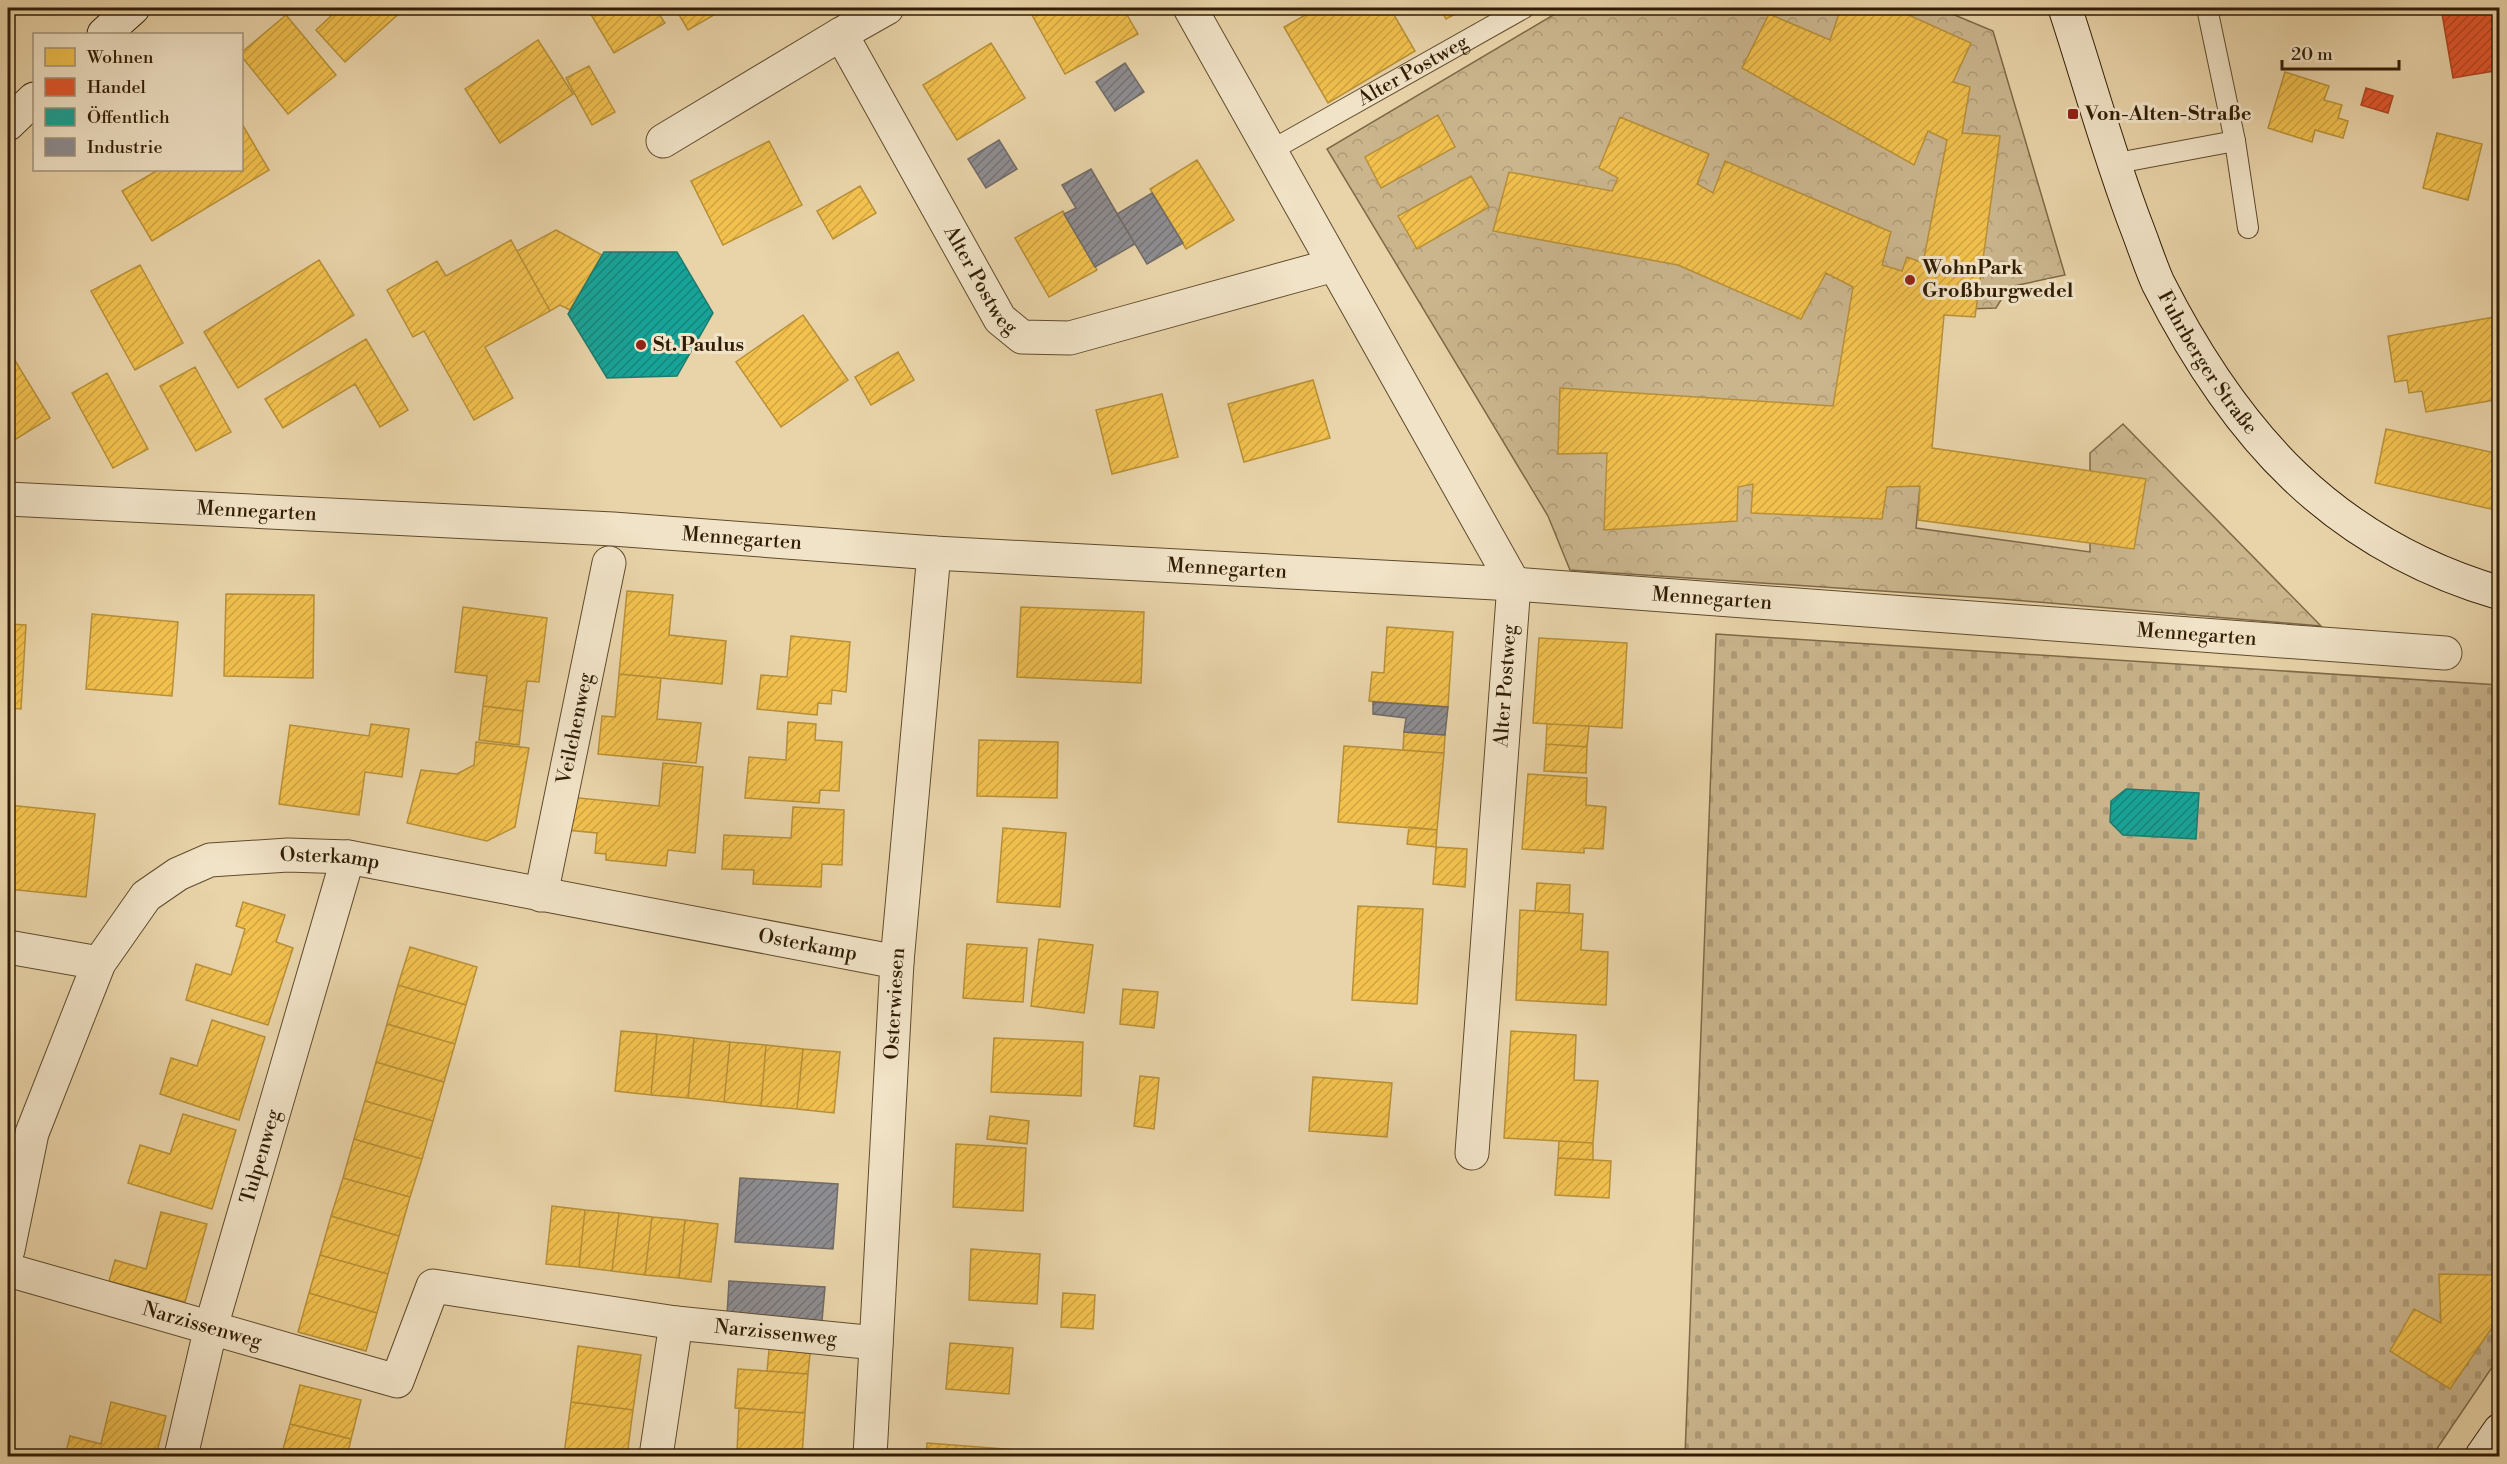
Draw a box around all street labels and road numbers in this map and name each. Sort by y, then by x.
street label: Alter Postweg [1352,29,1473,112]
street label: Alter Postweg [938,221,1023,341]
street label: Fuhrberger Straße [2152,287,2263,440]
street label: Mennegarten [196,496,318,527]
street label: Mennegarten [681,522,803,556]
street label: Mennegarten [1166,553,1288,584]
street label: Mennegarten [1651,582,1773,616]
street label: Mennegarten [2136,618,2258,652]
street label: Alter Postweg [1489,623,1523,749]
street label: Veilchenweg [551,670,599,787]
street label: Osterkamp [279,842,382,875]
street label: Osterkamp [756,923,859,967]
street label: Osterwiesen [879,946,911,1060]
street label: Tulpenweg [235,1106,287,1207]
street label: Narzissenweg [140,1297,266,1355]
street label: Narzissenweg [713,1314,839,1352]

